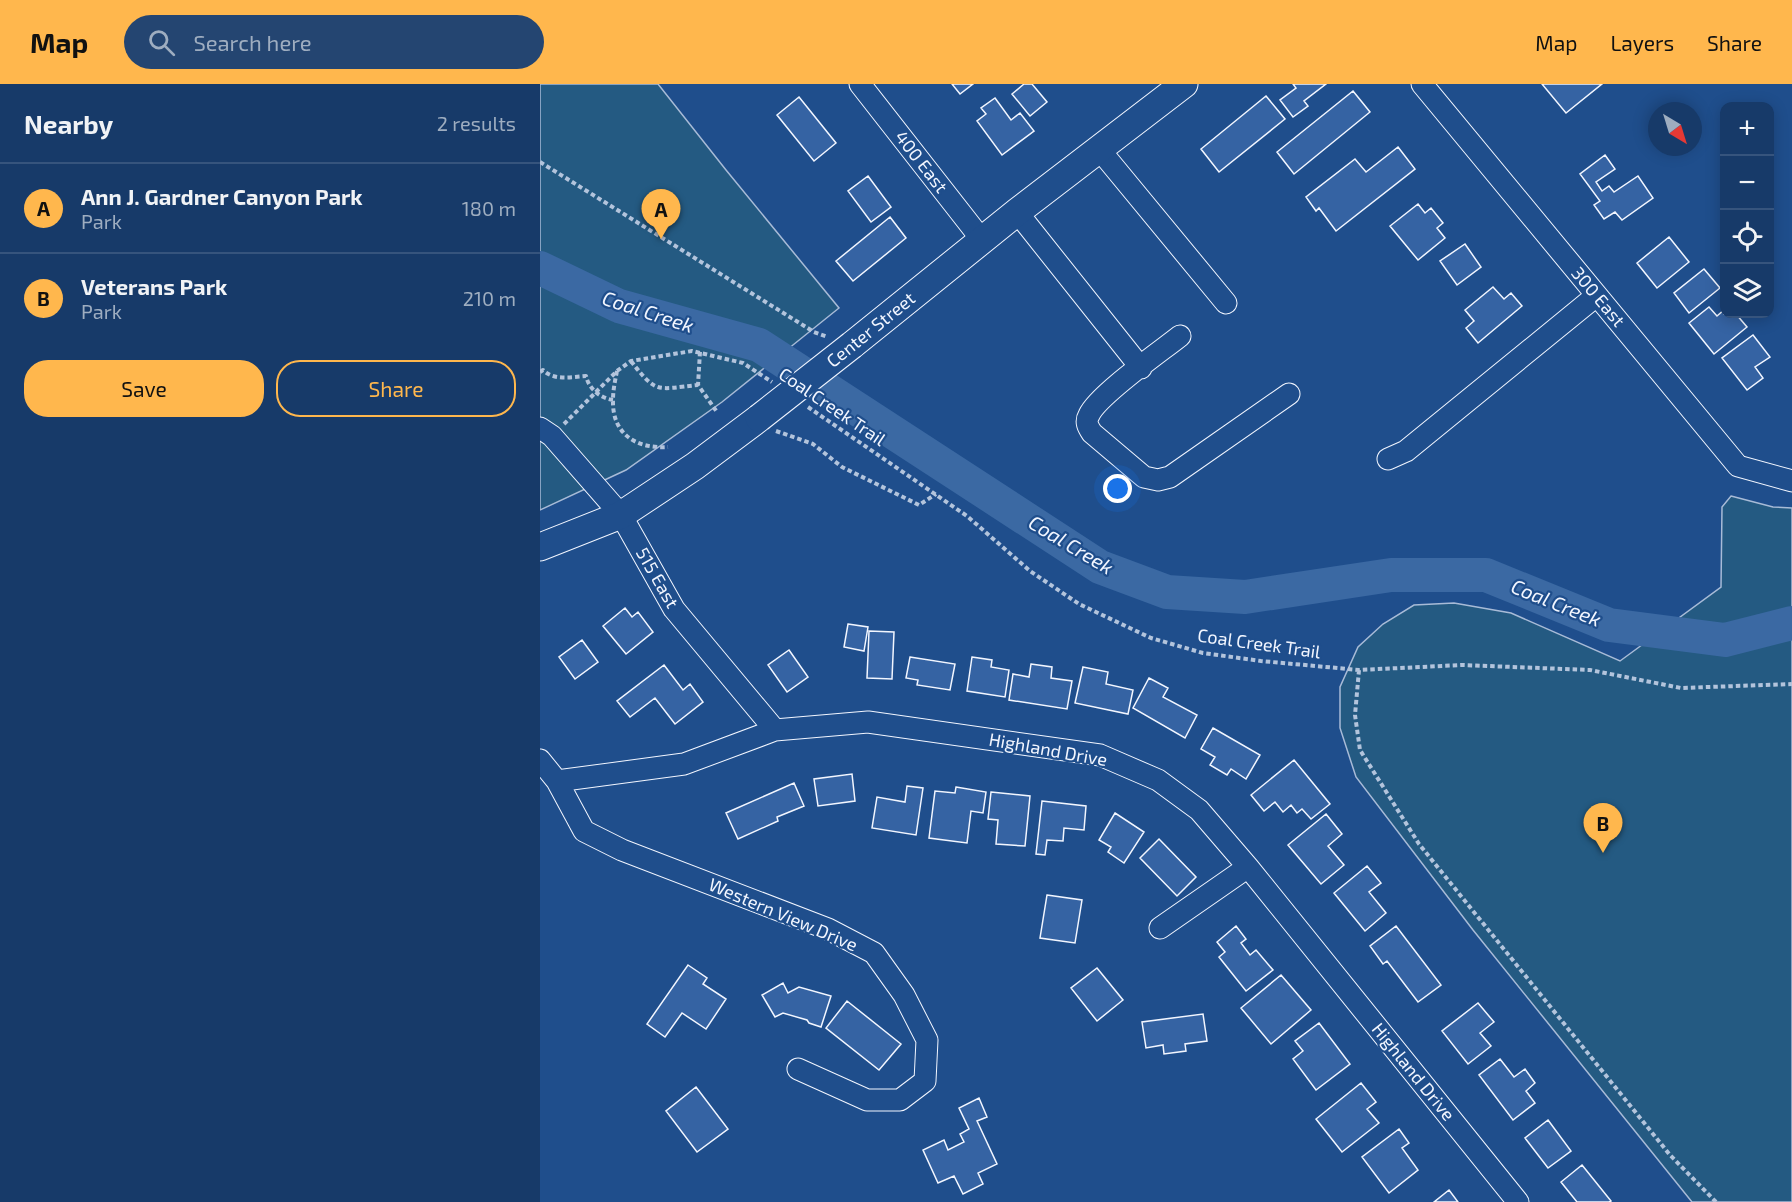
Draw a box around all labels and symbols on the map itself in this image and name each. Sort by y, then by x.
north arrow [1648,102,1702,156]
street label: 400 East [891,126,953,197]
pin: A [642,190,680,239]
street label: 300 East [1567,262,1630,331]
water label: Coal Creek [600,285,697,337]
street label: Center Street [822,287,919,372]
street label: Coal Creek Trail [775,362,891,450]
your location [1103,474,1132,503]
water label: Coal Creek [1025,509,1118,579]
street label: 515 East [632,543,684,612]
water label: Coal Creek [1508,573,1605,631]
street label: Coal Creek Trail [1196,623,1323,663]
street label: Highland Drive [987,728,1109,770]
pin: B [1584,804,1622,853]
street label: Western View Drive [706,873,861,955]
street label: Highland Drive [1368,1018,1460,1125]

